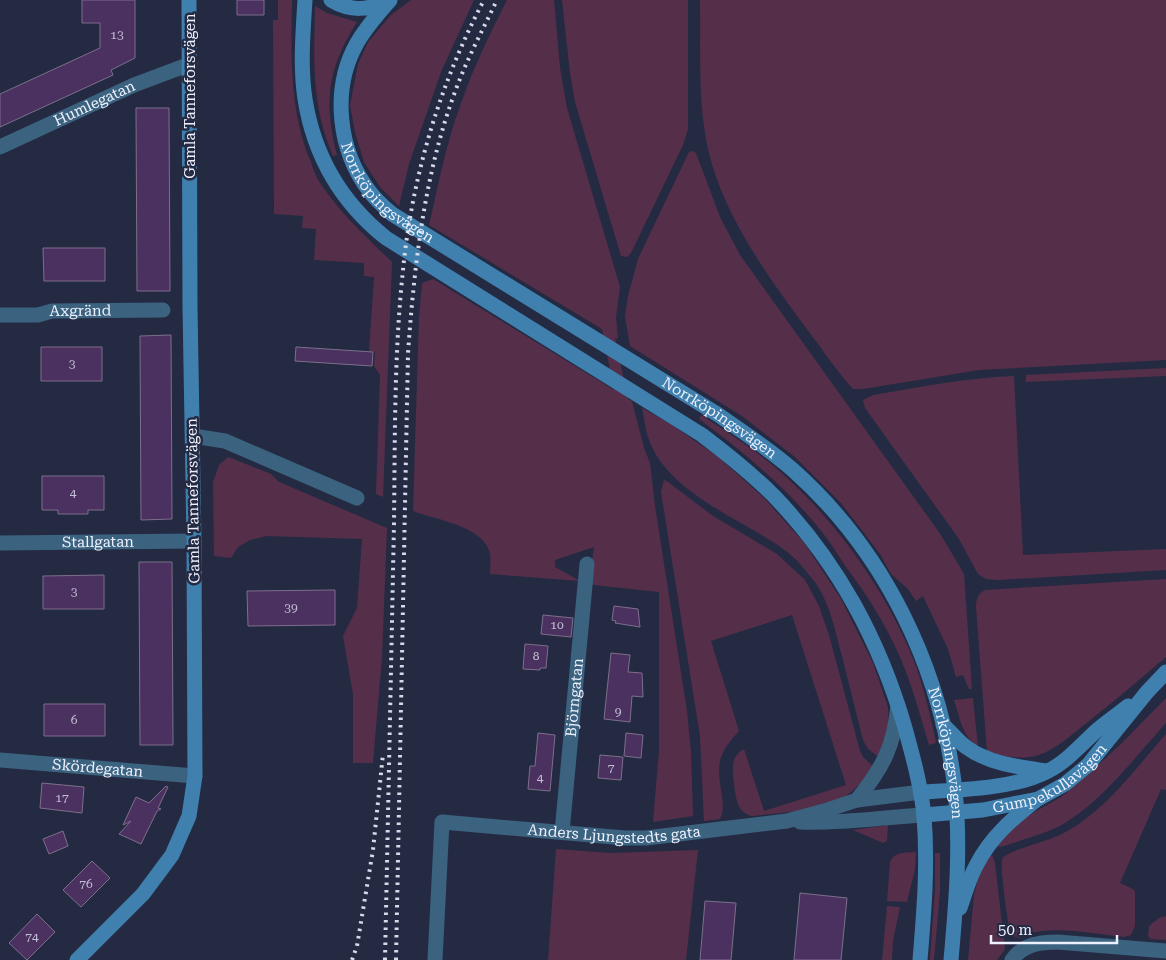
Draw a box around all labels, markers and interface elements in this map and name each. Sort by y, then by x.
street label: Gamla Tanneforsvägen [181,13,199,179]
house number: 13 [110,28,124,42]
street label: Humlegatan [51,77,138,130]
street label: Norrköpingsvägen [337,140,438,247]
street label: Axgränd [49,301,112,320]
house number: 3 [69,357,76,371]
street label: Norrköpingsvägen [659,373,781,462]
street label: Gamla Tanneforsvägen [183,418,203,584]
house number: 4 [70,486,77,500]
street label: Stallgatan [62,533,134,551]
house number: 3 [71,585,78,599]
house number: 39 [284,601,298,615]
house number: 10 [550,618,564,632]
house number: 8 [533,649,540,663]
street label: Björngatan [562,657,587,738]
street label: Norrköpingsvägen [924,685,966,820]
house number: 9 [615,705,622,719]
house number: 6 [71,713,78,727]
street label: Gumpekullavägen [991,740,1111,817]
street label: Skördegatan [52,755,144,781]
house number: 7 [608,761,615,775]
house number: 4 [537,771,544,785]
house number: 17 [55,791,69,805]
street label: Anders Ljungstedts gata [527,821,702,847]
house number: 76 [79,877,93,891]
scale bar [991,912,1117,944]
text: 50 m [998,921,1033,939]
house number: 74 [25,930,39,944]

